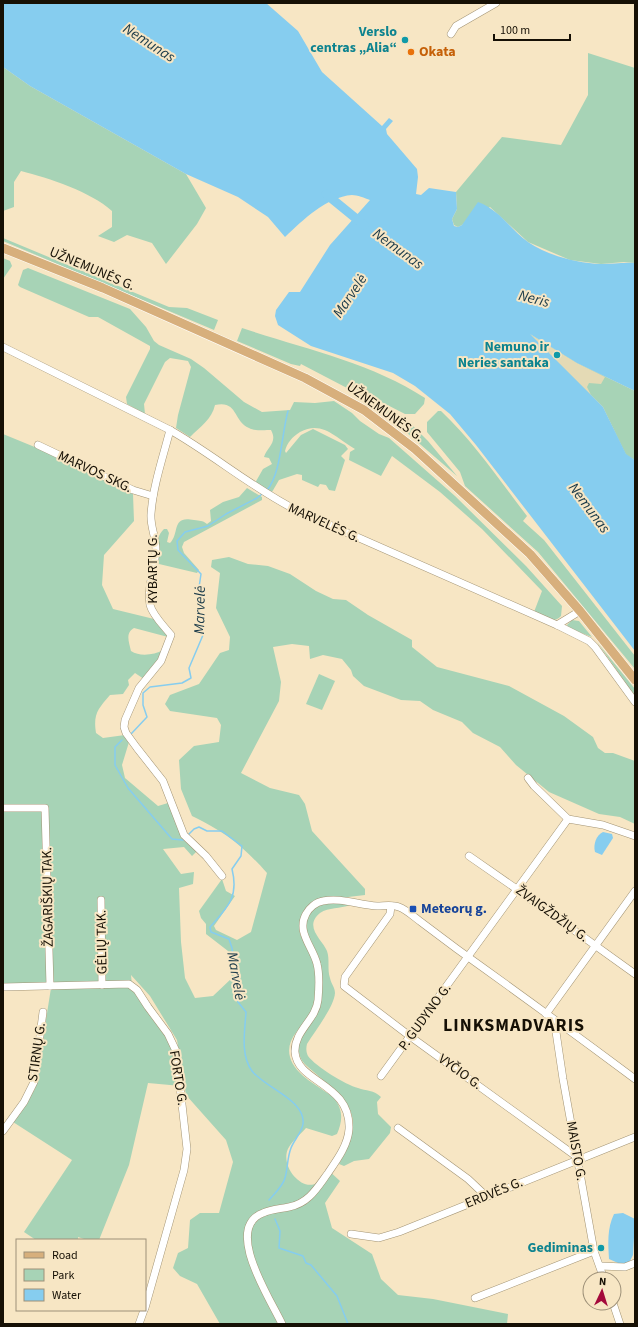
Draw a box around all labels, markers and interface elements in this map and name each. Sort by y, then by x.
scale bar [494,16,570,42]
water label: Nemunas [119,18,179,68]
place label: Verslo centras „Alia“ [310,22,397,58]
text: 100 m [500,22,530,39]
marker: Verslo centras „Alia“ [400,35,410,45]
place label: Okata [419,42,456,62]
marker: Okata [406,47,416,57]
water label: Nemunas [368,223,428,275]
street label: UŽNEMUNĖS G. [46,242,138,296]
water label: Marvelė [328,270,372,322]
water label: Neris [516,285,552,313]
place label: Nemuno ir Neries santaka [458,337,549,373]
marker: Nemuno ir Neries santaka [552,350,562,360]
street label: UŽNEMUNĖS G. [342,377,428,447]
street label: MARVOS SKG. [55,446,135,498]
water label: Nemunas [563,478,615,538]
street label: MARVELĖS G. [285,498,363,548]
street label: KYBARTŲ G. [143,534,163,604]
water label: Marvelė [189,586,211,634]
street label: ŽAGARIŠKIŲ TAK. [37,847,59,947]
street label: ŽVAIGŽDŽIŲ G. [512,881,592,947]
place label: Meteorų g. [421,899,487,919]
marker: Meteorų g. [408,904,418,914]
street label: GĖLIŲ TAK. [91,910,113,974]
water label: Marvelė [221,950,251,1002]
street label: P. GUDYNO G. [394,979,456,1055]
district label: LINKSMADVARIS [443,1013,585,1038]
street label: STIRNŲ G. [23,1021,51,1083]
street label: FORTO G. [164,1049,192,1107]
street label: VYČIO G. [434,1049,486,1095]
street label: MAISTO G. [561,1120,591,1182]
street label: ERDVĖS G. [462,1172,526,1214]
place label: Gediminas [527,1238,593,1258]
legend [16,1239,146,1311]
marker: Gediminas [596,1243,606,1253]
text: Road [52,1247,78,1264]
text: Park [52,1267,74,1284]
north arrow [582,1271,622,1311]
text: N [598,1274,607,1289]
text: Water [52,1287,82,1304]

